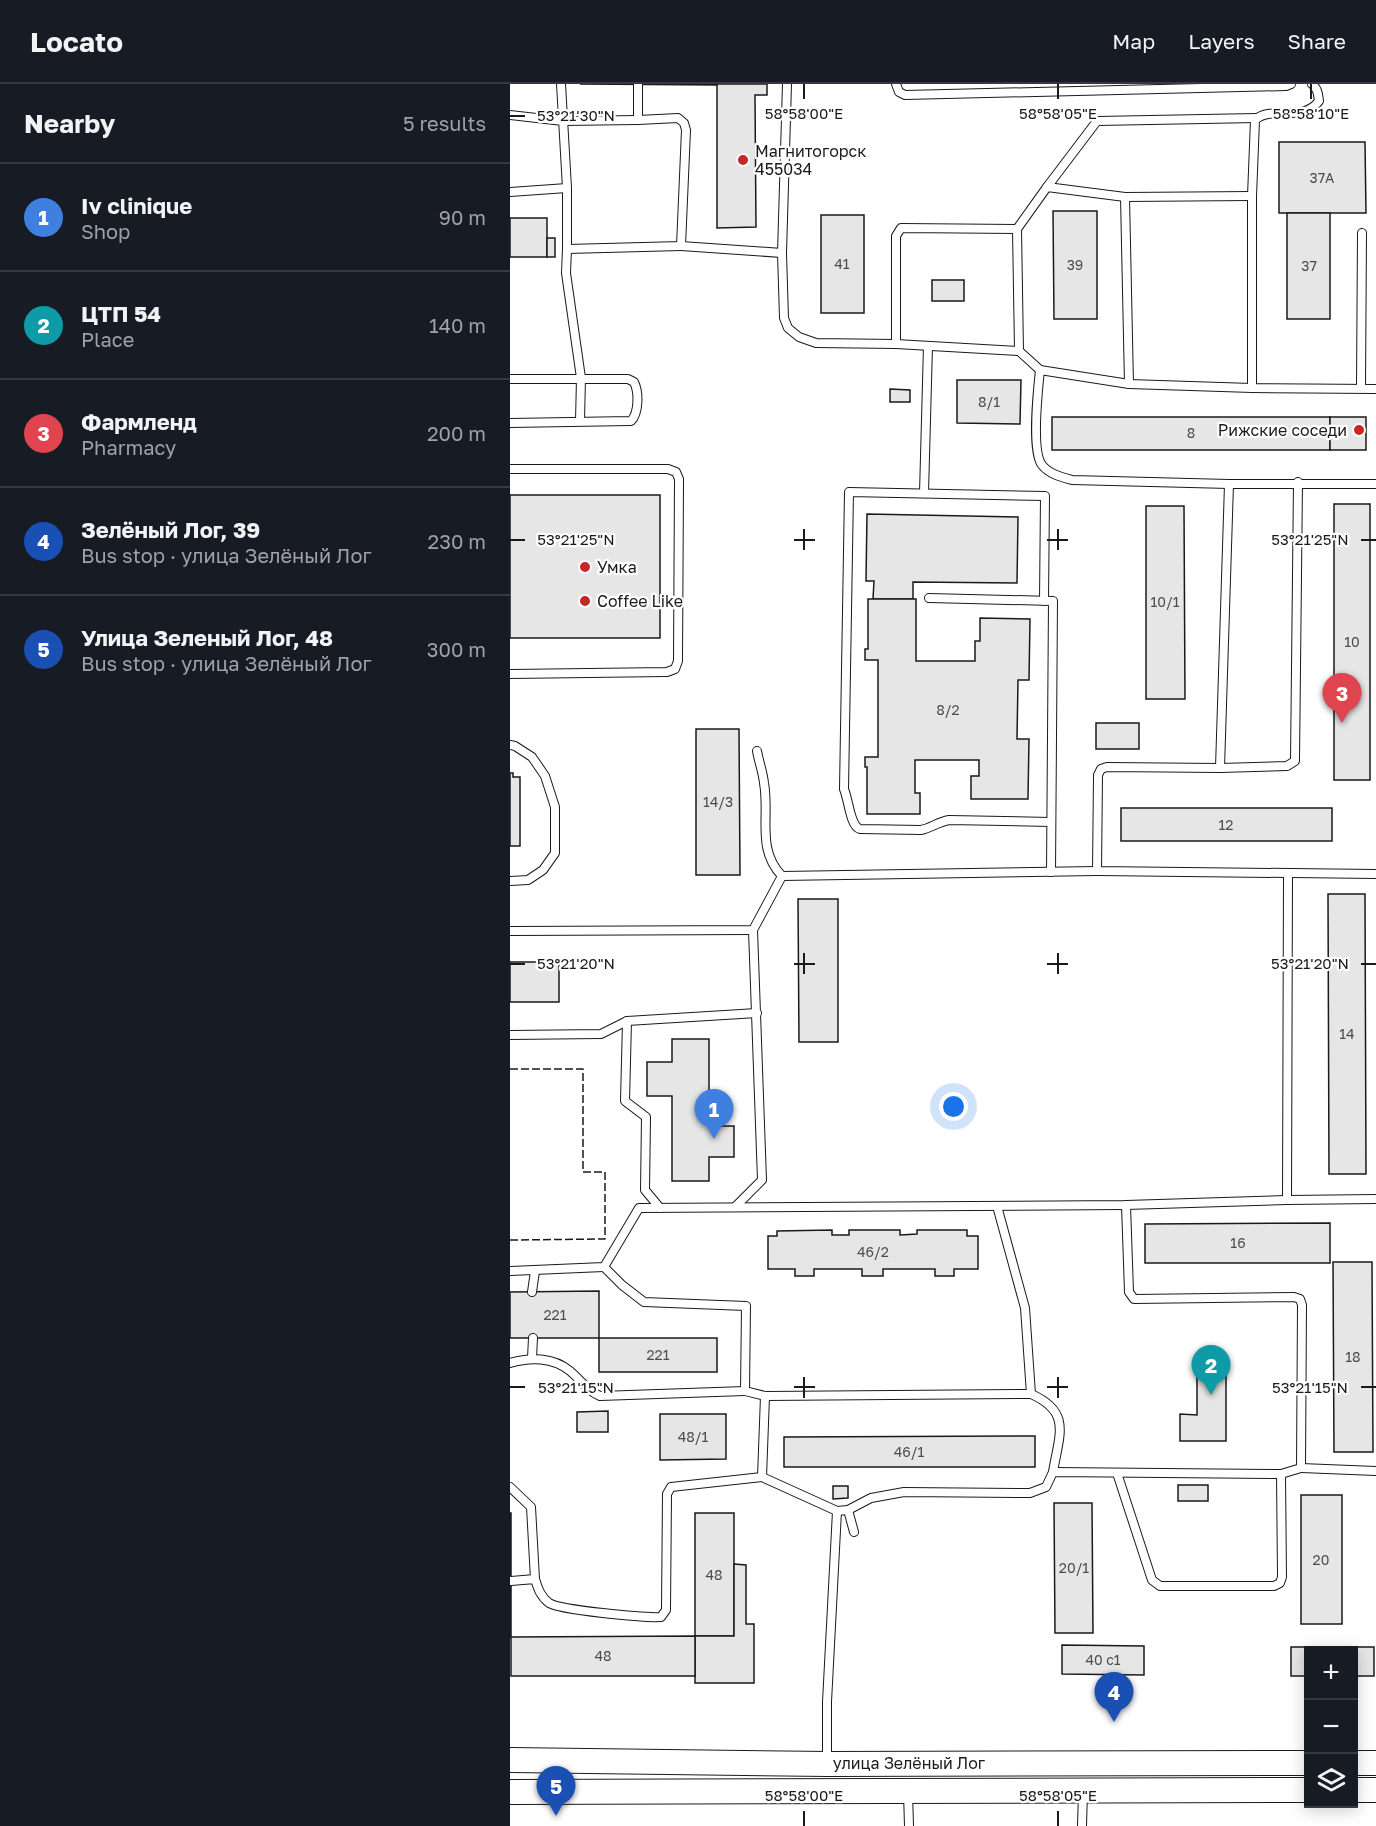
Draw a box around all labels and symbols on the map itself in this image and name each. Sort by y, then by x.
text: 58°58'00"E [765,104,843,122]
text: 58°58'05"E [1019,104,1097,122]
text: 58°58'10"E [1273,104,1349,122]
text: 53°21'30"N [537,106,615,124]
place label: Магнитогорск 455034 [755,141,867,179]
marker: Магнитогорск 455034 [736,153,750,167]
house number: 37А [1310,169,1335,186]
house number: 41 [834,255,850,272]
house number: 39 [1067,256,1083,273]
house number: 37 [1301,257,1317,274]
house number: 8/1 [978,393,1000,410]
place label: Рижские соседи [1218,420,1347,440]
marker: Рижские соседи [1352,423,1366,437]
house number: 8 [1187,424,1195,441]
text: 53°21'25"N [537,530,615,548]
text: 53°21'25"N [1271,530,1349,548]
place label: Умка [597,557,637,577]
marker: Умка [578,560,592,574]
place label: Coffee Like [597,591,683,611]
house number: 10/1 [1151,593,1180,610]
marker: Coffee Like [578,594,592,608]
house number: 10 [1344,633,1360,650]
pin: 3 [1322,674,1362,723]
house number: 8/2 [936,701,960,718]
house number: 14/3 [703,793,733,810]
house number: 12 [1219,816,1233,833]
text: 53°21'20"N [537,954,615,972]
text: 53°21'20"N [1271,954,1349,972]
house number: 14 [1339,1025,1355,1042]
pin: 1 [694,1090,734,1139]
your location [939,1092,968,1121]
house number: 16 [1230,1234,1246,1251]
house number: 46/2 [857,1243,889,1260]
house number: 221 [543,1306,567,1323]
house number: 221 [646,1346,670,1363]
pin: 2 [1192,1346,1230,1395]
house number: 18 [1345,1348,1361,1365]
text: 53°21'15"N [538,1378,614,1396]
text: 53°21'15"N [1272,1378,1348,1396]
house number: 48/1 [678,1428,709,1445]
house number: 46/1 [894,1443,924,1460]
house number: 20 [1313,1551,1329,1568]
house number: 20/1 [1059,1559,1089,1576]
house number: 48 [705,1566,723,1583]
house number: 48 [594,1647,612,1664]
house number: 40 с1 [1085,1651,1121,1668]
pin: 4 [1094,1672,1134,1722]
street label: улица Зелёный Лог [833,1753,986,1773]
pin: 5 [536,1766,576,1816]
text: 58°58'00"E [765,1786,843,1804]
text: 58°58'05"E [1019,1786,1097,1804]

